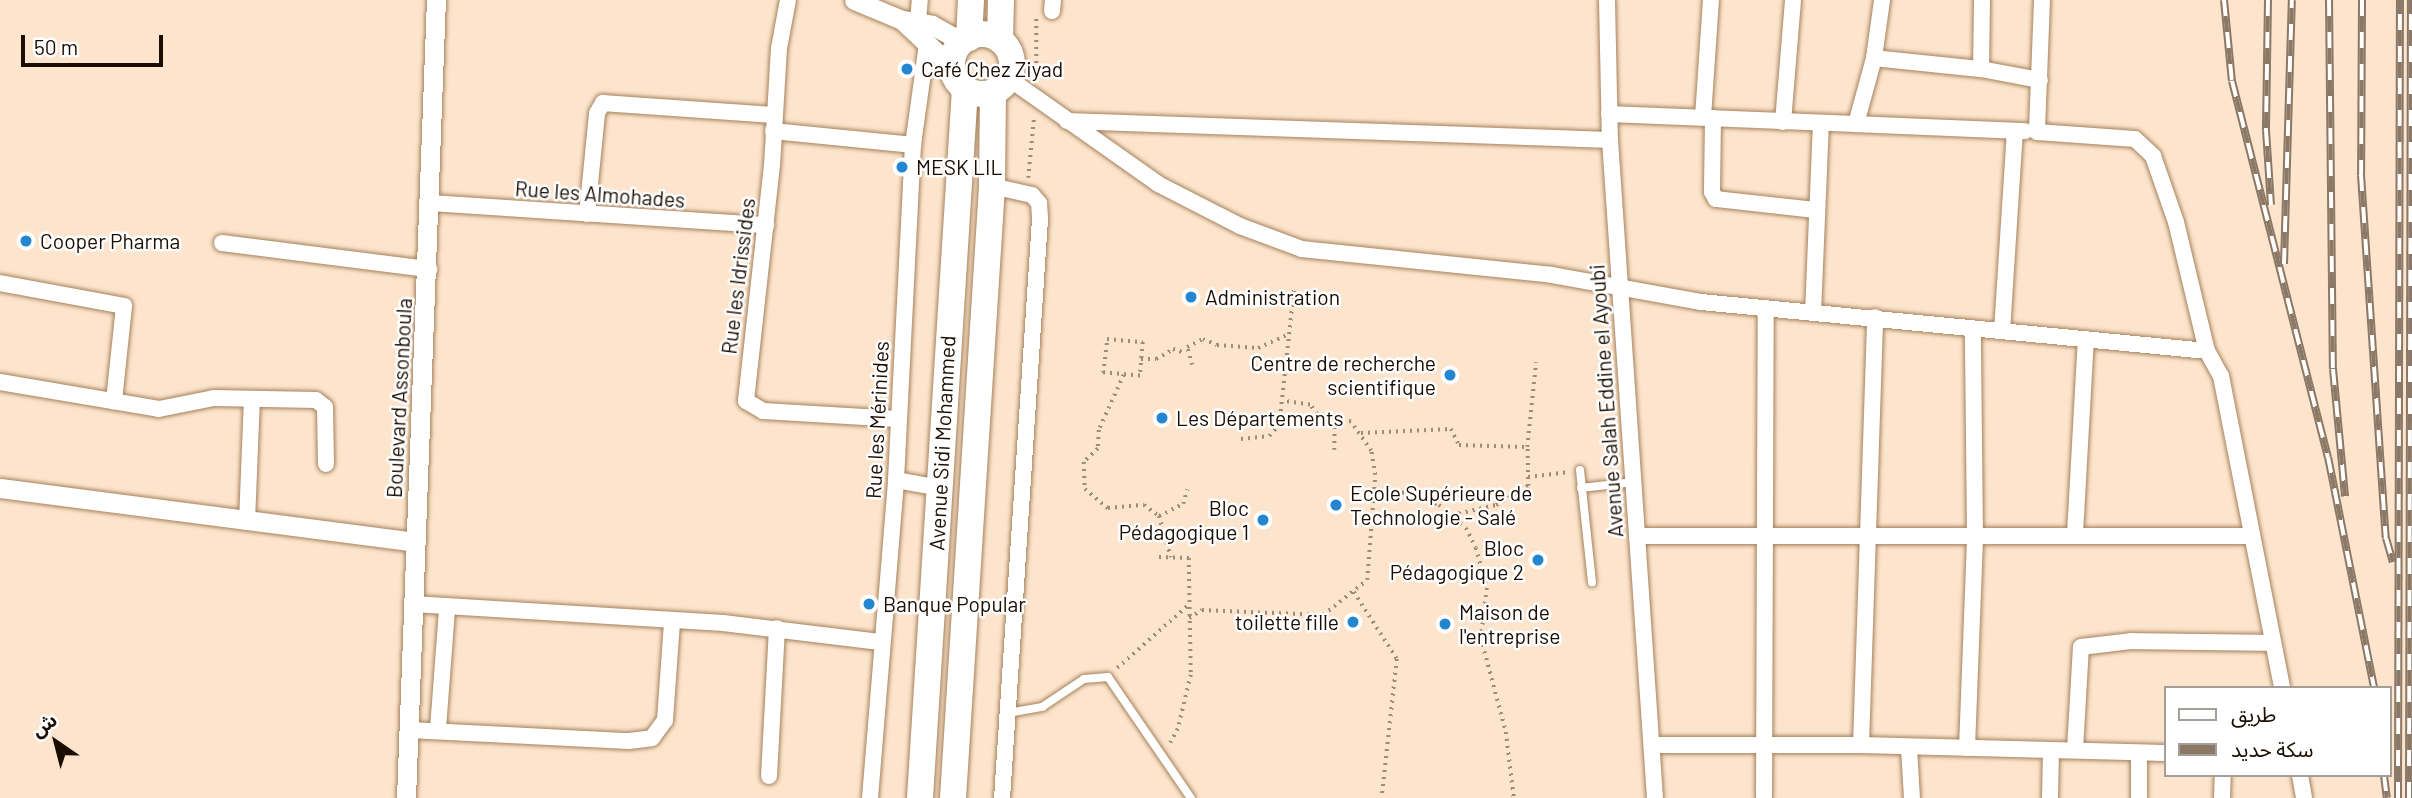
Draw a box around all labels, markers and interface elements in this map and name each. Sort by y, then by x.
scale bar [24,21,166,65]
text: 50 m [34,34,78,59]
place label: Café Chez Ziyad [921,56,1063,82]
marker: Café Chez Ziyad [899,61,915,77]
place label: MESK LIL [916,154,1002,180]
marker: MESK LIL [894,159,910,175]
street label: Rue les Almohades [514,175,686,213]
street label: Rue les Idrissides [716,196,760,356]
place label: Cooper Pharma [40,228,180,254]
marker: Cooper Pharma [18,233,34,249]
street label: Avenue Salah Eddine el Ayoubi [1584,264,1628,538]
place label: Administration [1205,284,1340,310]
marker: Administration [1183,289,1199,305]
street label: Boulevard Assonboula [381,297,417,499]
street label: Avenue Sidi Mohammed [924,335,960,551]
street label: Rue les Mérinides [860,340,894,500]
place label: Centre de recherche scientifique [1250,350,1436,400]
marker: Centre de recherche scientifique [1442,367,1458,383]
place label: Les Départements [1176,405,1344,431]
marker: Les Départements [1154,410,1170,426]
place label: Ecole Supérieure de Technologie - Salé [1350,480,1532,530]
place label: Bloc Pédagogique 1 [1119,495,1249,545]
marker: Ecole Supérieure de Technologie - Salé [1328,497,1344,513]
marker: Bloc Pédagogique 1 [1255,512,1271,528]
place label: Bloc Pédagogique 2 [1390,535,1524,585]
marker: Bloc Pédagogique 2 [1530,552,1546,568]
place label: Banque Popular [883,591,1026,617]
marker: Banque Popular [861,596,877,612]
place label: Maison de l'entreprise [1459,599,1560,649]
place label: toilette fille [1235,609,1339,635]
marker: toilette fille [1345,614,1361,630]
marker: Maison de l'entreprise [1437,616,1453,632]
legend [2164,686,2391,777]
text: طريق [2231,701,2276,726]
north arrow [21,707,91,777]
text: ش [26,708,61,741]
text: سكة حديد [2231,736,2314,761]

